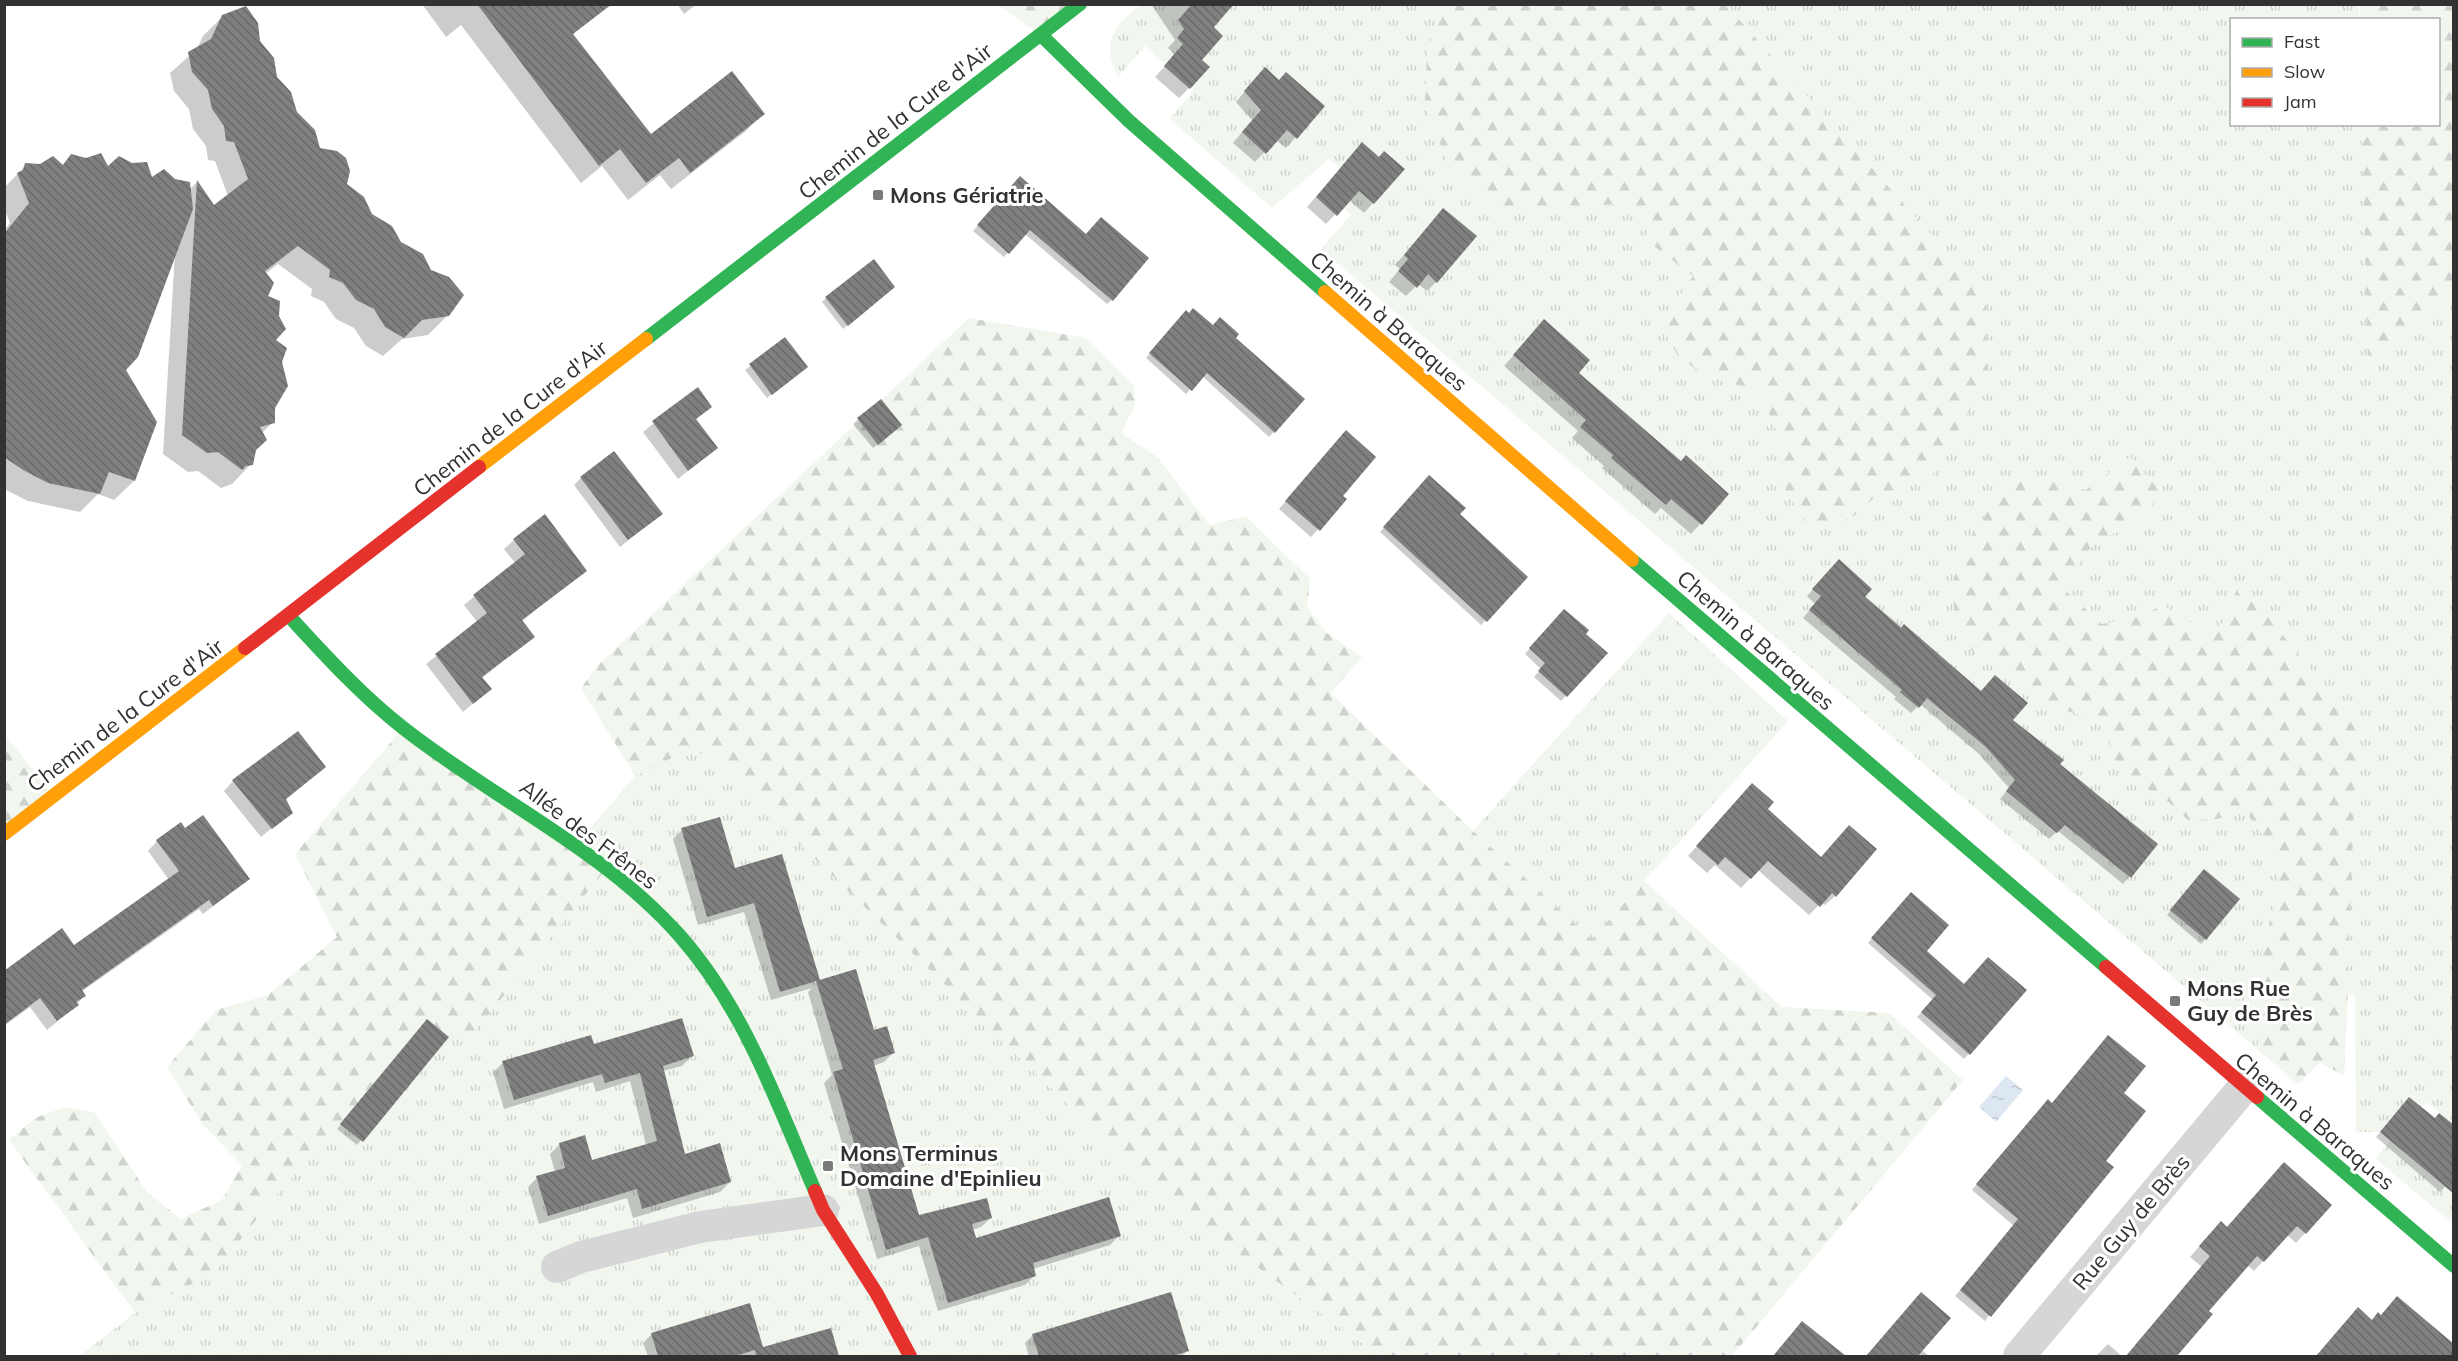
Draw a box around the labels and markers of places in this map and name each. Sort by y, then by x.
place label: Mons Gériatrie [890,181,1044,209]
marker: Mons Gériatrie [871,188,885,202]
place label: Mons Rue Guy de Brès [2187,974,2313,1027]
marker: Mons Rue Guy de Brès [2168,994,2182,1008]
place label: Mons Terminus Domaine d'Epinlieu [840,1139,1042,1192]
marker: Mons Terminus Domaine d'Epinlieu [821,1159,835,1173]

